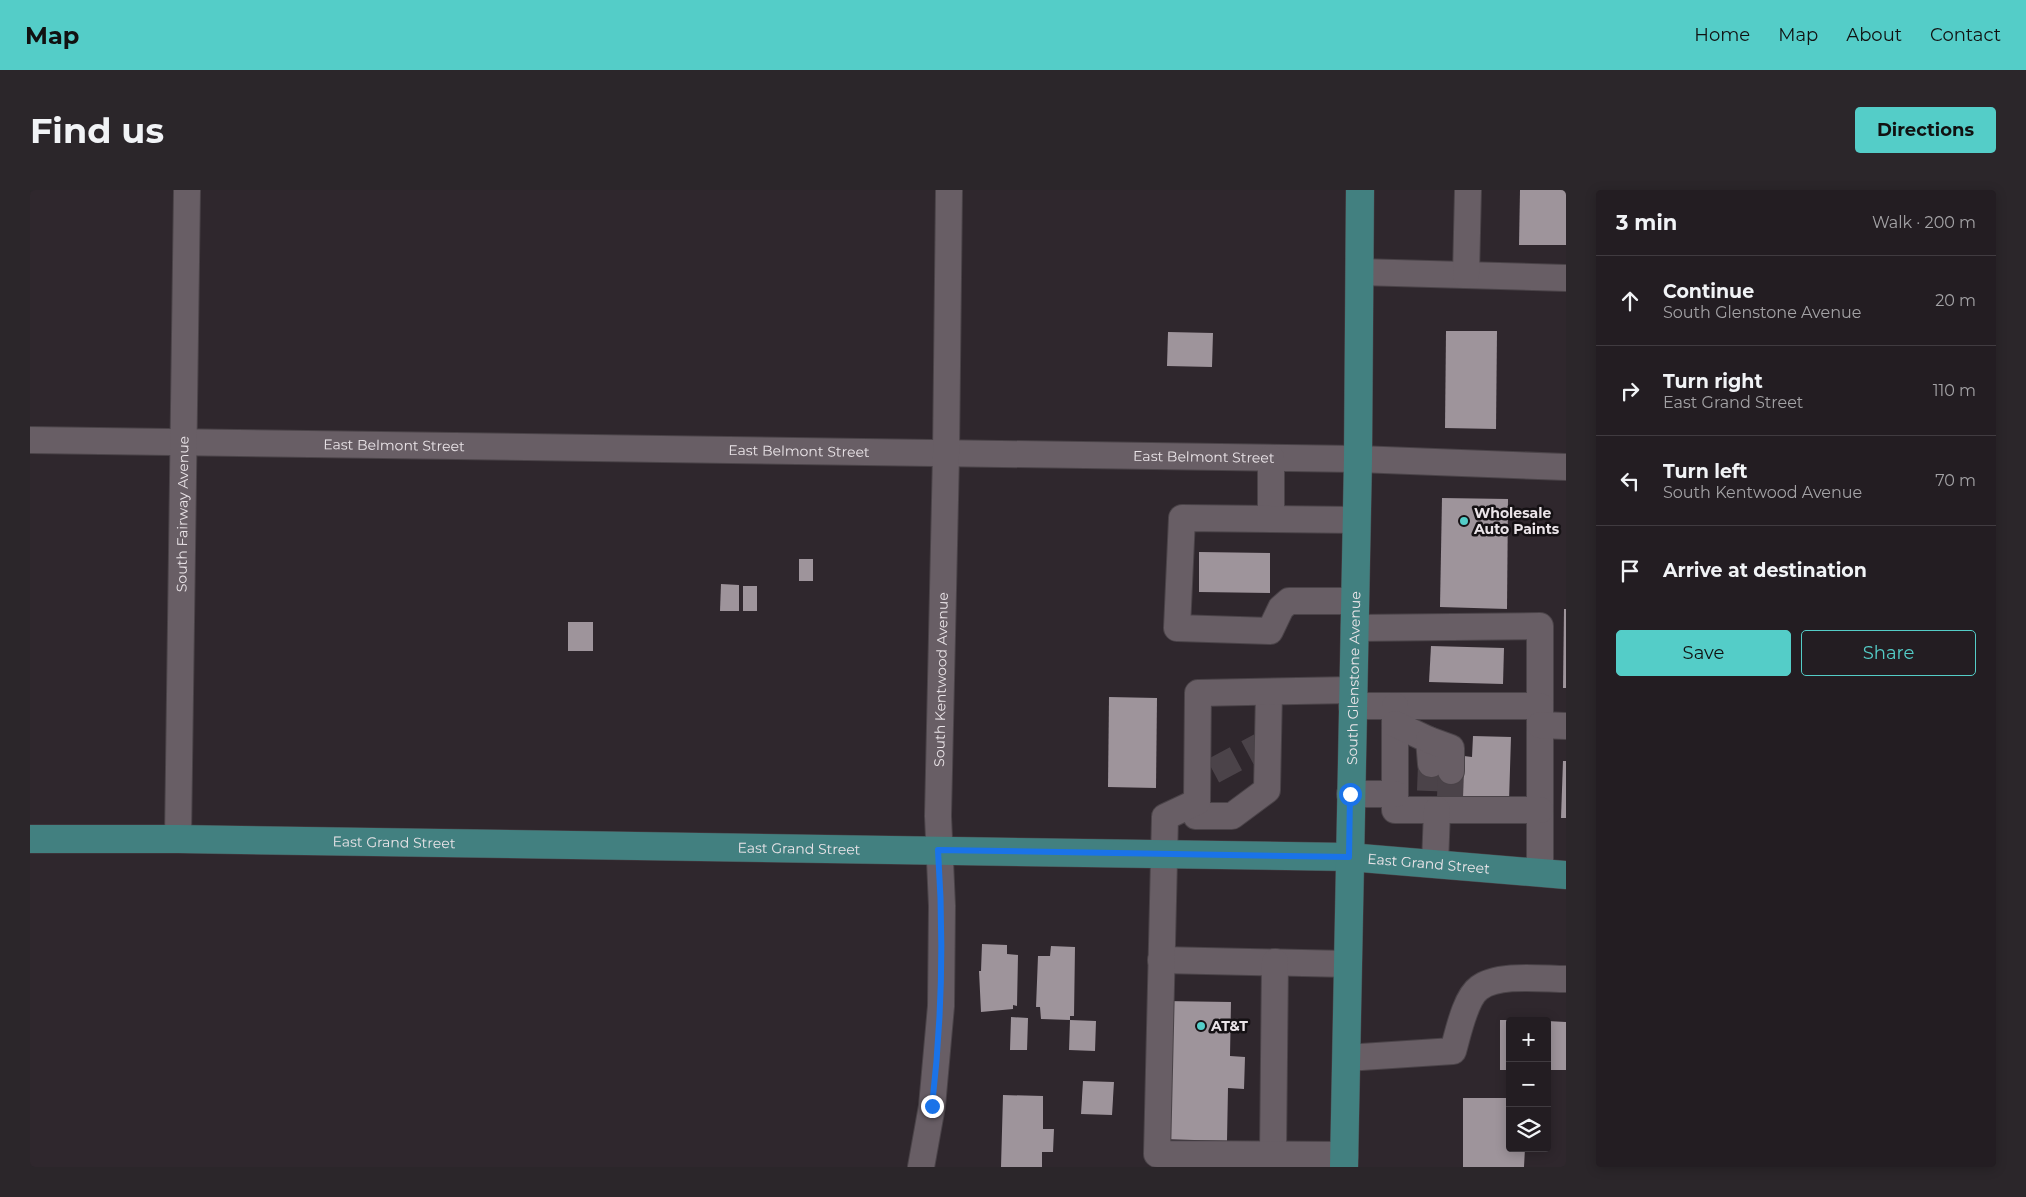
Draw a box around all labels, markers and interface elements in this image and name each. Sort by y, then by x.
text: Map [25,21,79,50]
text: Home [1694,24,1750,46]
text: Map [1778,24,1818,46]
text: About [1846,24,1902,46]
text: Contact [1930,24,2001,46]
button: Directions [1855,107,1996,153]
text: Find us [30,109,164,152]
text: 3 min [1616,210,1677,235]
text: Walk · 200 m [1872,213,1976,232]
text: Continue [1663,280,1754,303]
icon: ahead [1616,287,1644,315]
text: 20 m [1935,291,1976,310]
text: South Glenstone Avenue [1663,303,1861,322]
text: Turn right [1663,370,1763,393]
icon: right [1616,377,1644,405]
text: 110 m [1933,381,1976,400]
text: East Grand Street [1663,393,1803,412]
street label: East Belmont Street [323,435,465,455]
street label: South Fairway Avenue [172,436,193,592]
street label: East Belmont Street [728,441,870,461]
street label: East Belmont Street [1133,447,1275,467]
text: Turn left [1663,460,1748,483]
icon: left [1616,467,1644,495]
text: 70 m [1935,471,1976,490]
text: South Kentwood Avenue [1663,483,1862,502]
place label: Wholesale Auto Paints [1473,504,1560,538]
marker: Wholesale Auto Paints [1458,515,1470,527]
icon: arrive [1616,557,1644,585]
text: Arrive at destination [1663,559,1867,582]
street label: South Glenstone Avenue [1343,591,1364,765]
street label: South Kentwood Avenue [930,592,952,767]
button: Save [1616,630,1791,676]
button: Share [1801,630,1976,676]
route start [1339,783,1362,806]
street label: East Grand Street [332,832,456,852]
street label: East Grand Street [737,839,861,858]
street label: East Grand Street [1367,850,1491,878]
place label: AT&T [1210,1017,1248,1035]
map controls [1506,1017,1551,1152]
button: + [1506,1017,1551,1062]
marker: AT&T [1195,1020,1207,1032]
button: − [1506,1062,1551,1107]
route end [921,1095,944,1118]
button: layers [1506,1107,1551,1152]

